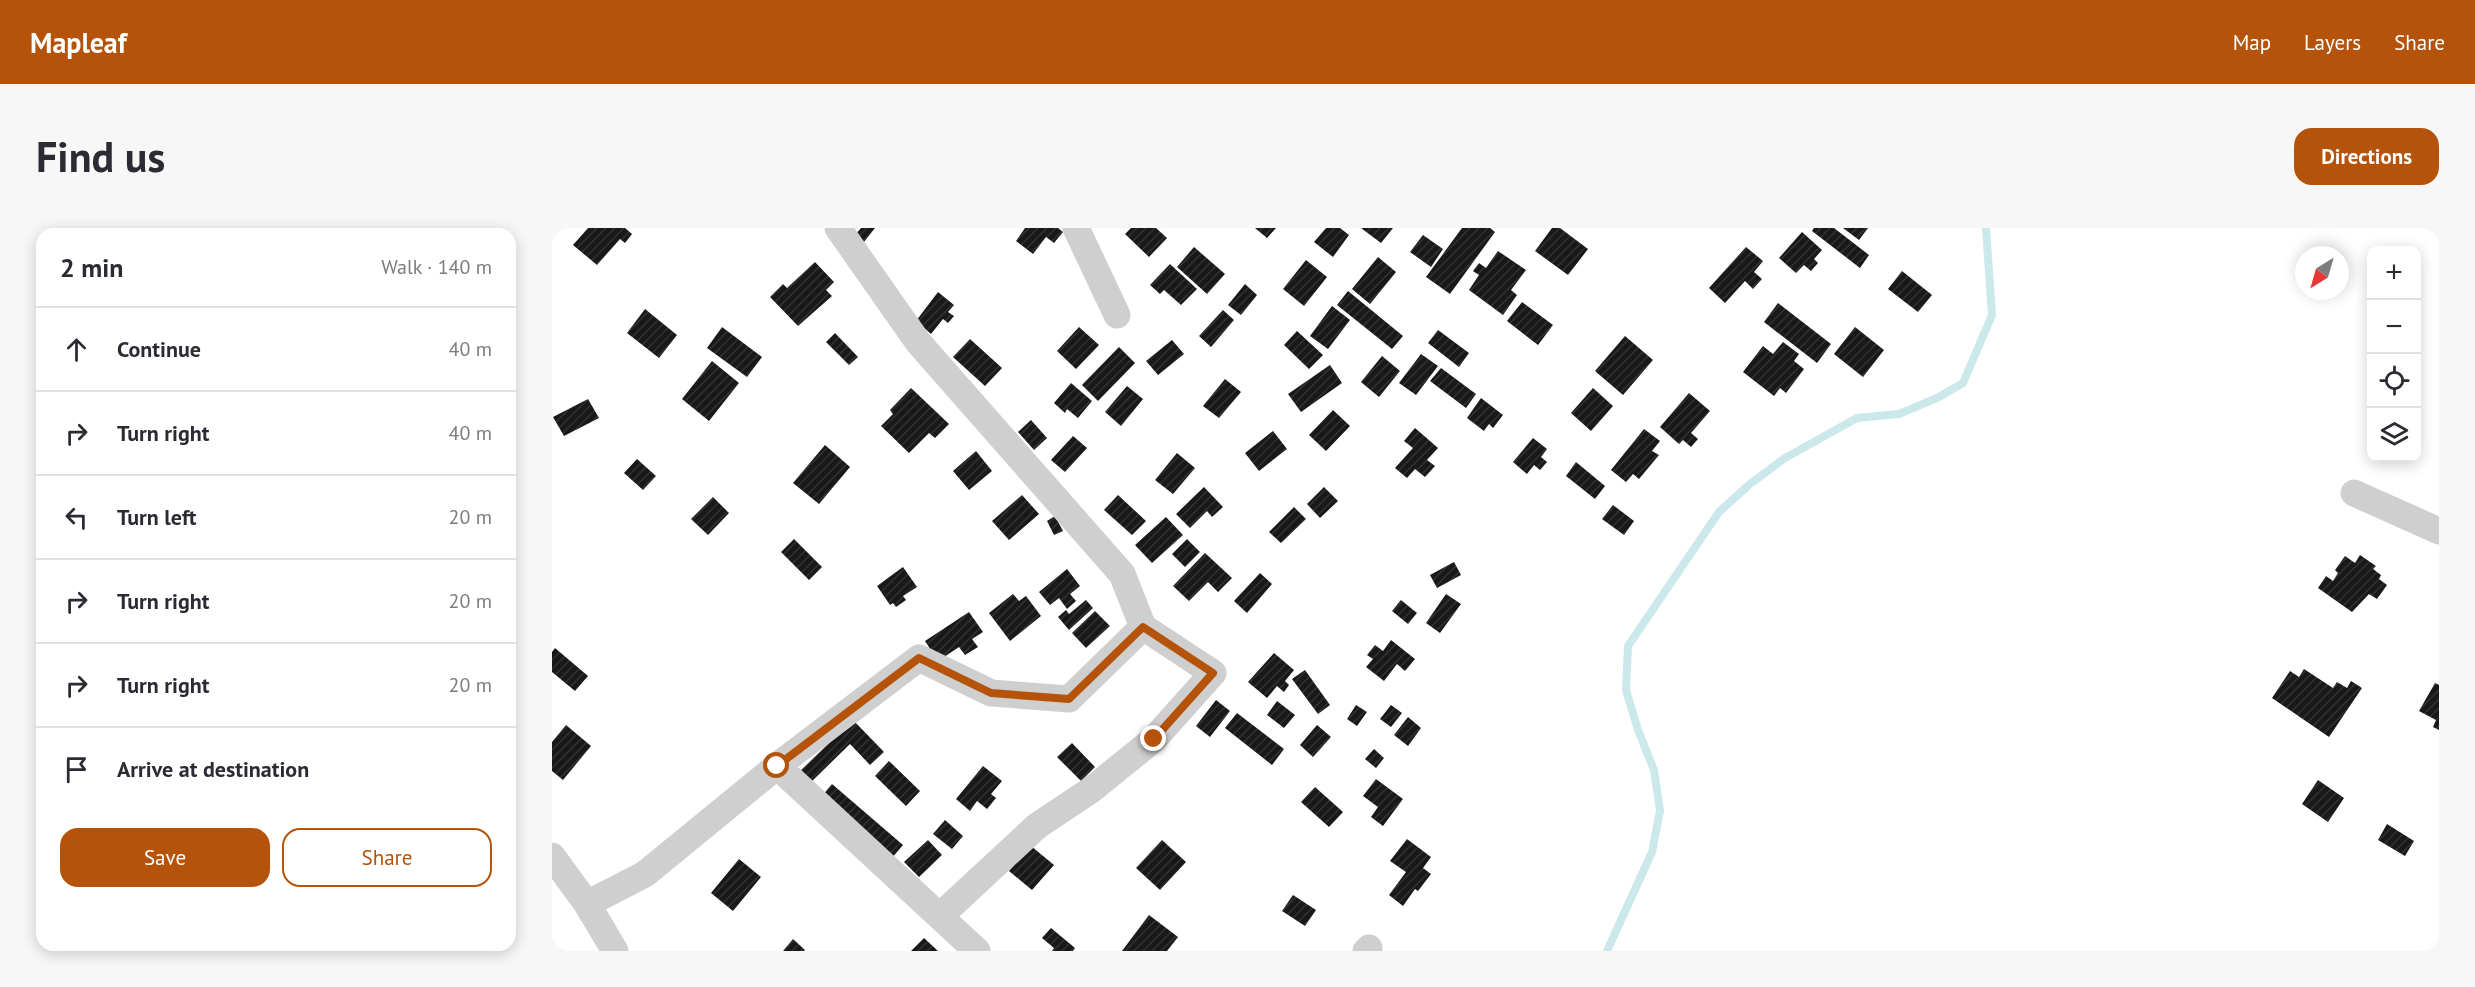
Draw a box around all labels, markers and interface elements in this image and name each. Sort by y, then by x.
text: Mapleaf [30,24,127,61]
text: Map [2233,29,2271,56]
text: Layers [2304,29,2361,56]
text: Share [2394,29,2445,56]
button: Directions [2294,128,2439,185]
text: Find us [36,129,165,184]
north arrow [2295,246,2349,300]
map controls [2367,246,2421,462]
button: + [2367,246,2421,300]
text: 2 min [60,251,123,284]
text: Walk · 140 m [381,254,492,280]
button: − [2367,300,2421,354]
icon: ahead [60,333,93,366]
text: Continue [117,335,201,363]
text: 40 m [449,336,492,362]
button: locate [2367,354,2421,408]
button: layers [2367,408,2421,462]
icon: right [60,417,93,450]
text: Turn right [117,419,209,447]
text: 40 m [449,420,492,446]
icon: left [60,501,93,534]
text: Turn left [117,503,197,531]
text: 20 m [449,504,492,530]
icon: right [60,585,93,618]
text: Turn right [117,587,209,615]
text: 20 m [449,588,492,614]
icon: right [60,669,93,702]
text: Turn right [117,671,209,699]
text: 20 m [449,672,492,698]
route end [1140,725,1166,751]
route start [763,752,789,778]
icon: arrive [60,753,93,786]
text: Arrive at destination [117,755,309,783]
button: Save [60,828,270,887]
button: Share [282,828,492,887]

